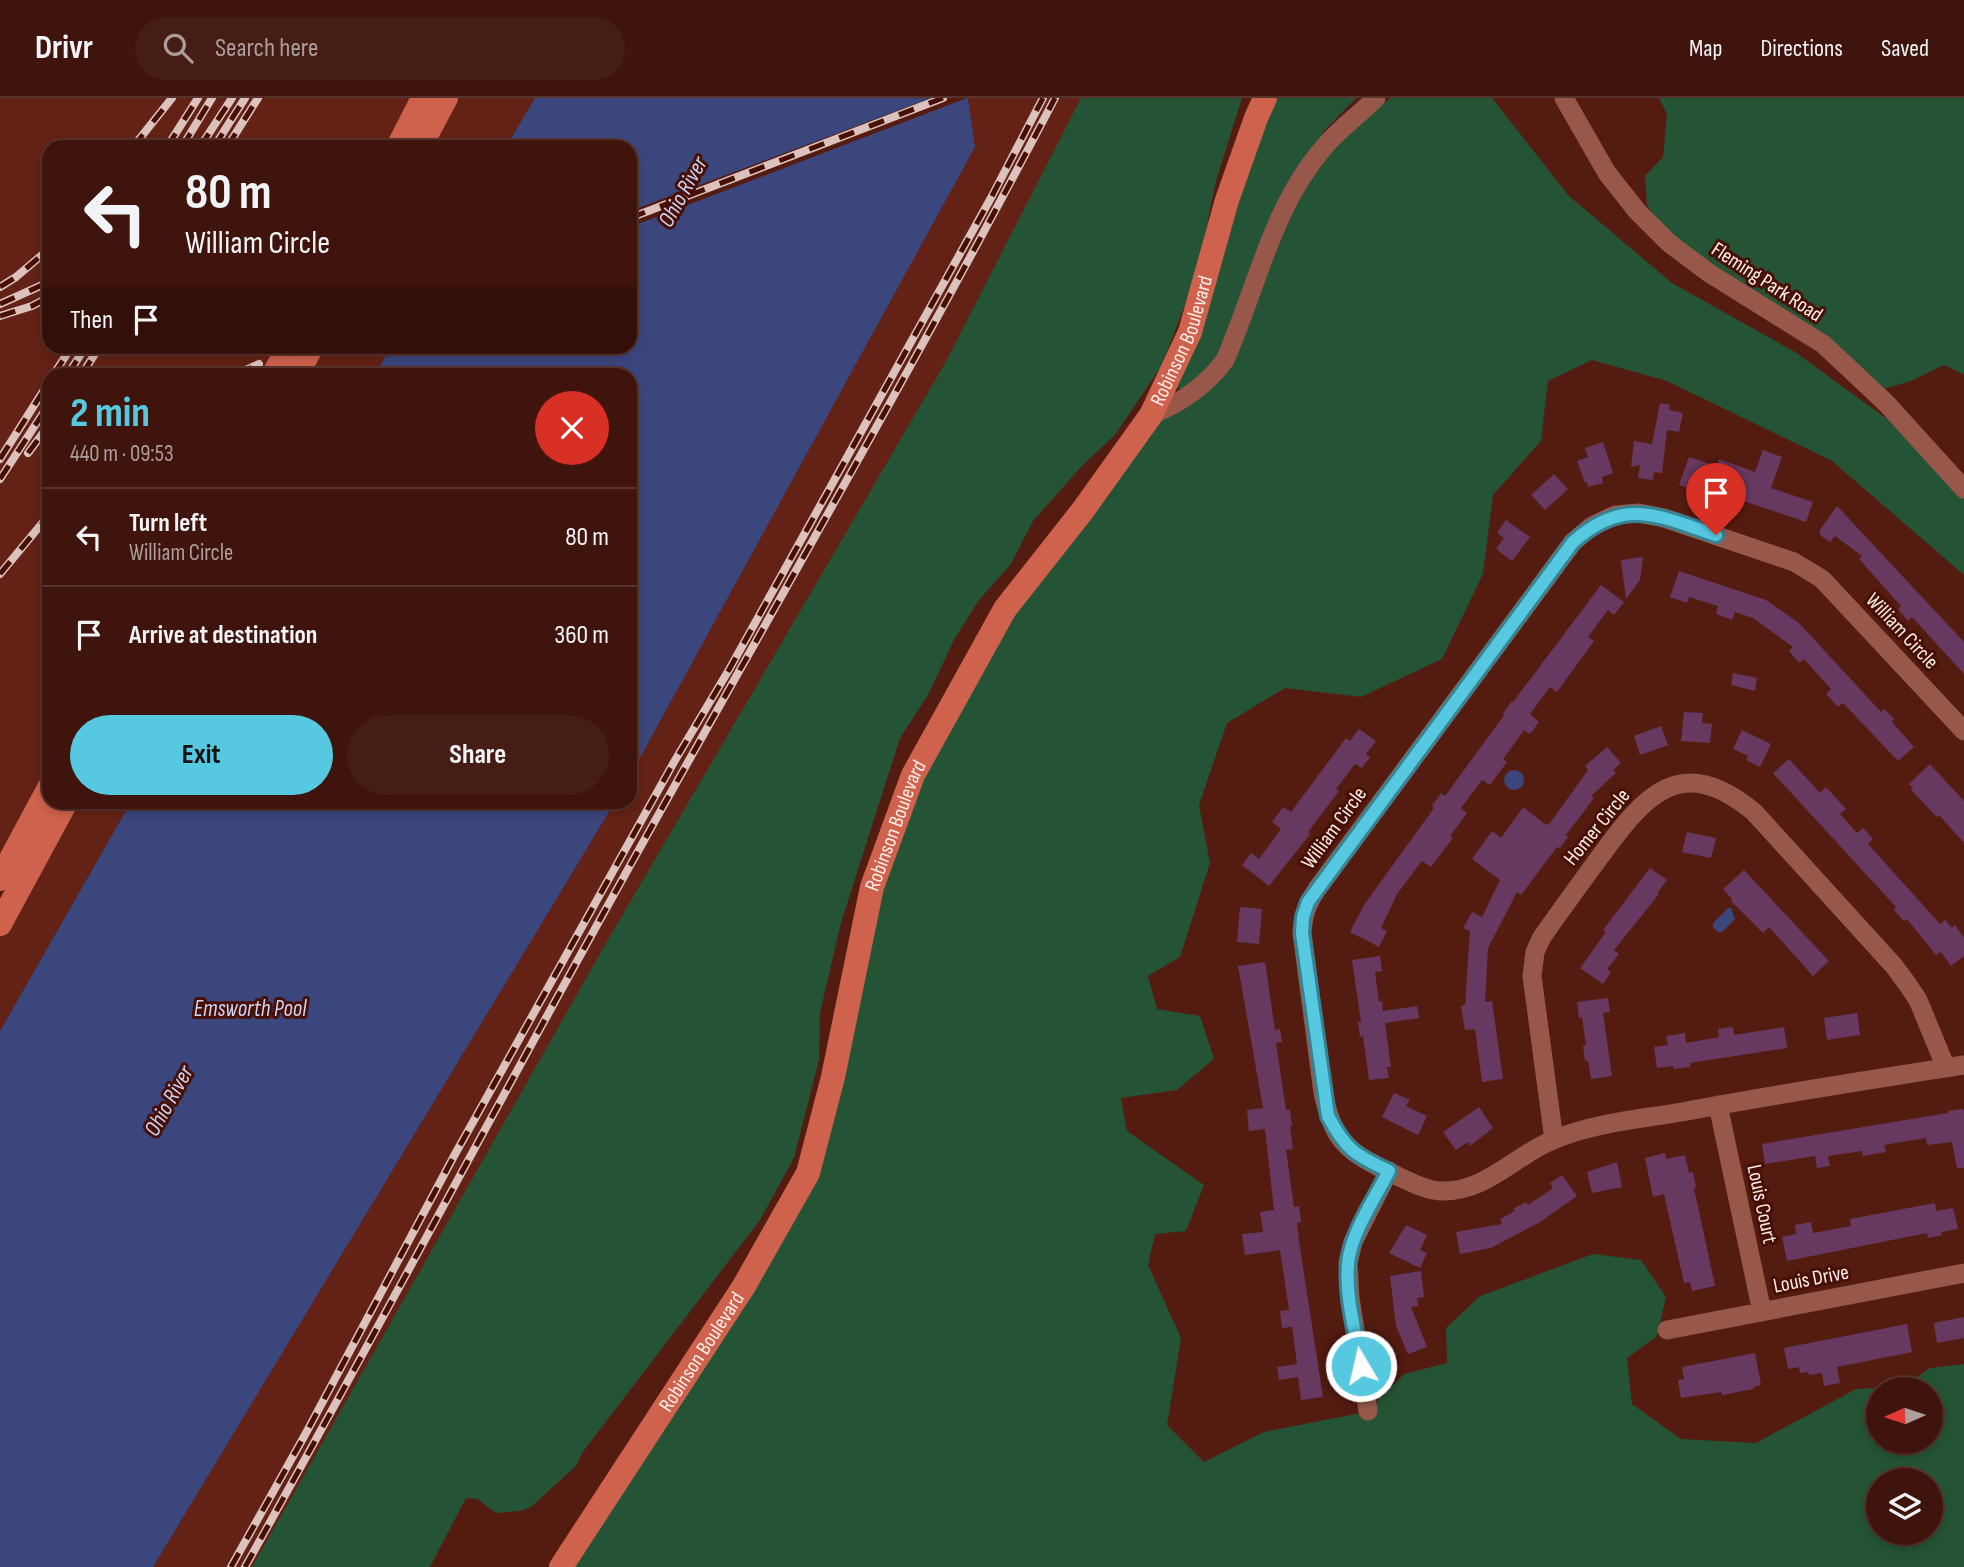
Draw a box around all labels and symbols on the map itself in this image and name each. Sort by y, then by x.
water label: Ohio River [652,150,715,232]
street label: Fleming Park Road [1707,237,1827,327]
street label: Robinson Boulevard [1145,273,1218,410]
pin [1686,463,1746,535]
street label: William Circle [1860,588,1944,674]
street label: Robinson Boulevard [859,756,931,894]
street label: William Circle [1296,782,1372,874]
street label: Homer Circle [1559,784,1635,870]
water label: Emsworth Pool [194,995,307,1023]
water label: Ohio River [138,1059,201,1141]
street label: Louis Court [1741,1162,1783,1246]
street label: Louis Drive [1771,1259,1851,1299]
street label: Robinson Boulevard [653,1287,749,1416]
position arrow [1324,1329,1398,1403]
north arrow [1866,1377,1942,1454]

